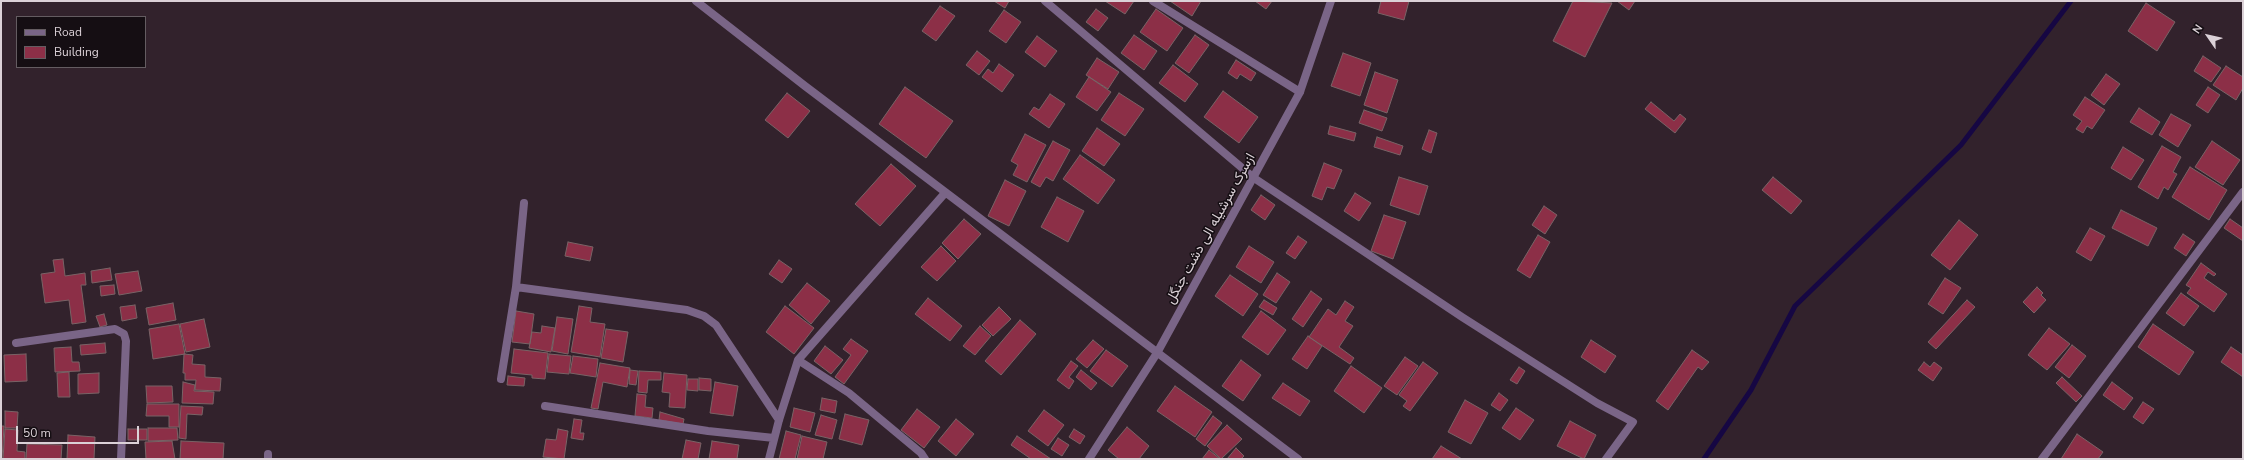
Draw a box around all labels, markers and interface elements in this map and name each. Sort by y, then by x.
legend [16,16,146,68]
north arrow [2188,16,2228,56]
text: N [2189,21,2206,37]
text: Road [54,24,82,40]
text: Building [54,44,99,60]
street label: ازسرک سرشیله الی دشت جنگل [1163,151,1259,307]
scale bar [18,418,141,444]
text: 50 m [23,425,51,441]

